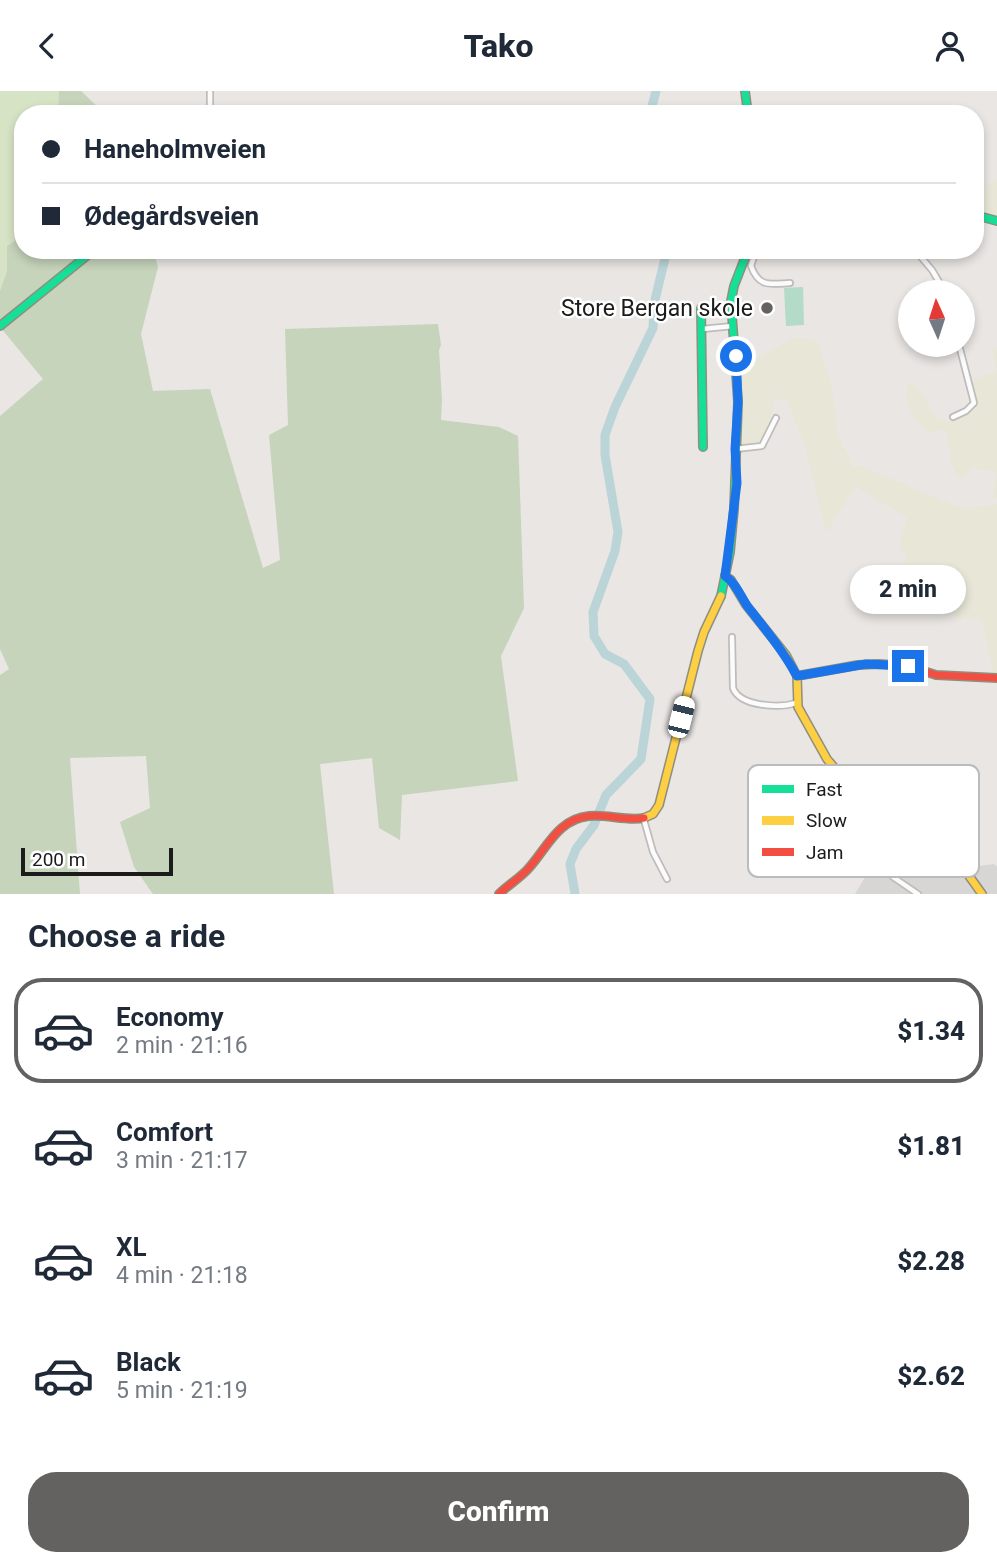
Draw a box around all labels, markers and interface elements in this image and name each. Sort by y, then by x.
icon: back [28,27,66,65]
text: Tako [464,27,533,65]
icon: person [931,27,969,65]
text: Haneholmveien [84,134,266,164]
text: Ødegårdsveien [84,201,259,231]
north arrow [898,280,975,357]
map controls [898,280,975,357]
place label: Store Bergan skole [561,295,753,322]
marker: Store Bergan skole [759,300,775,316]
route start [720,340,752,372]
callout: 2 min [850,565,966,613]
text: 2 min [879,576,937,603]
route end [892,650,924,682]
car [666,694,697,740]
legend [748,765,979,877]
text: Fast [806,778,843,801]
text: Slow [806,809,847,832]
text: Jam [806,841,843,864]
scale bar [21,845,173,877]
text: 200 m [32,848,85,871]
text: Choose a ride [28,917,225,955]
icon: car [32,999,95,1062]
text: Economy [116,1002,223,1032]
text: $1.34 [897,1016,965,1046]
text: 2 min · 21:16 [116,1032,248,1059]
icon: car [32,1114,95,1177]
text: Comfort [116,1117,213,1147]
text: $1.81 [897,1131,965,1161]
text: 3 min · 21:17 [116,1147,248,1174]
icon: car [32,1229,95,1292]
text: XL [116,1232,147,1262]
text: $2.28 [897,1246,965,1276]
text: 4 min · 21:18 [116,1262,248,1289]
icon: car [32,1344,95,1407]
text: Black [116,1347,181,1377]
text: $2.62 [897,1361,965,1391]
text: 5 min · 21:19 [116,1377,248,1404]
button: Confirm [28,1472,969,1552]

